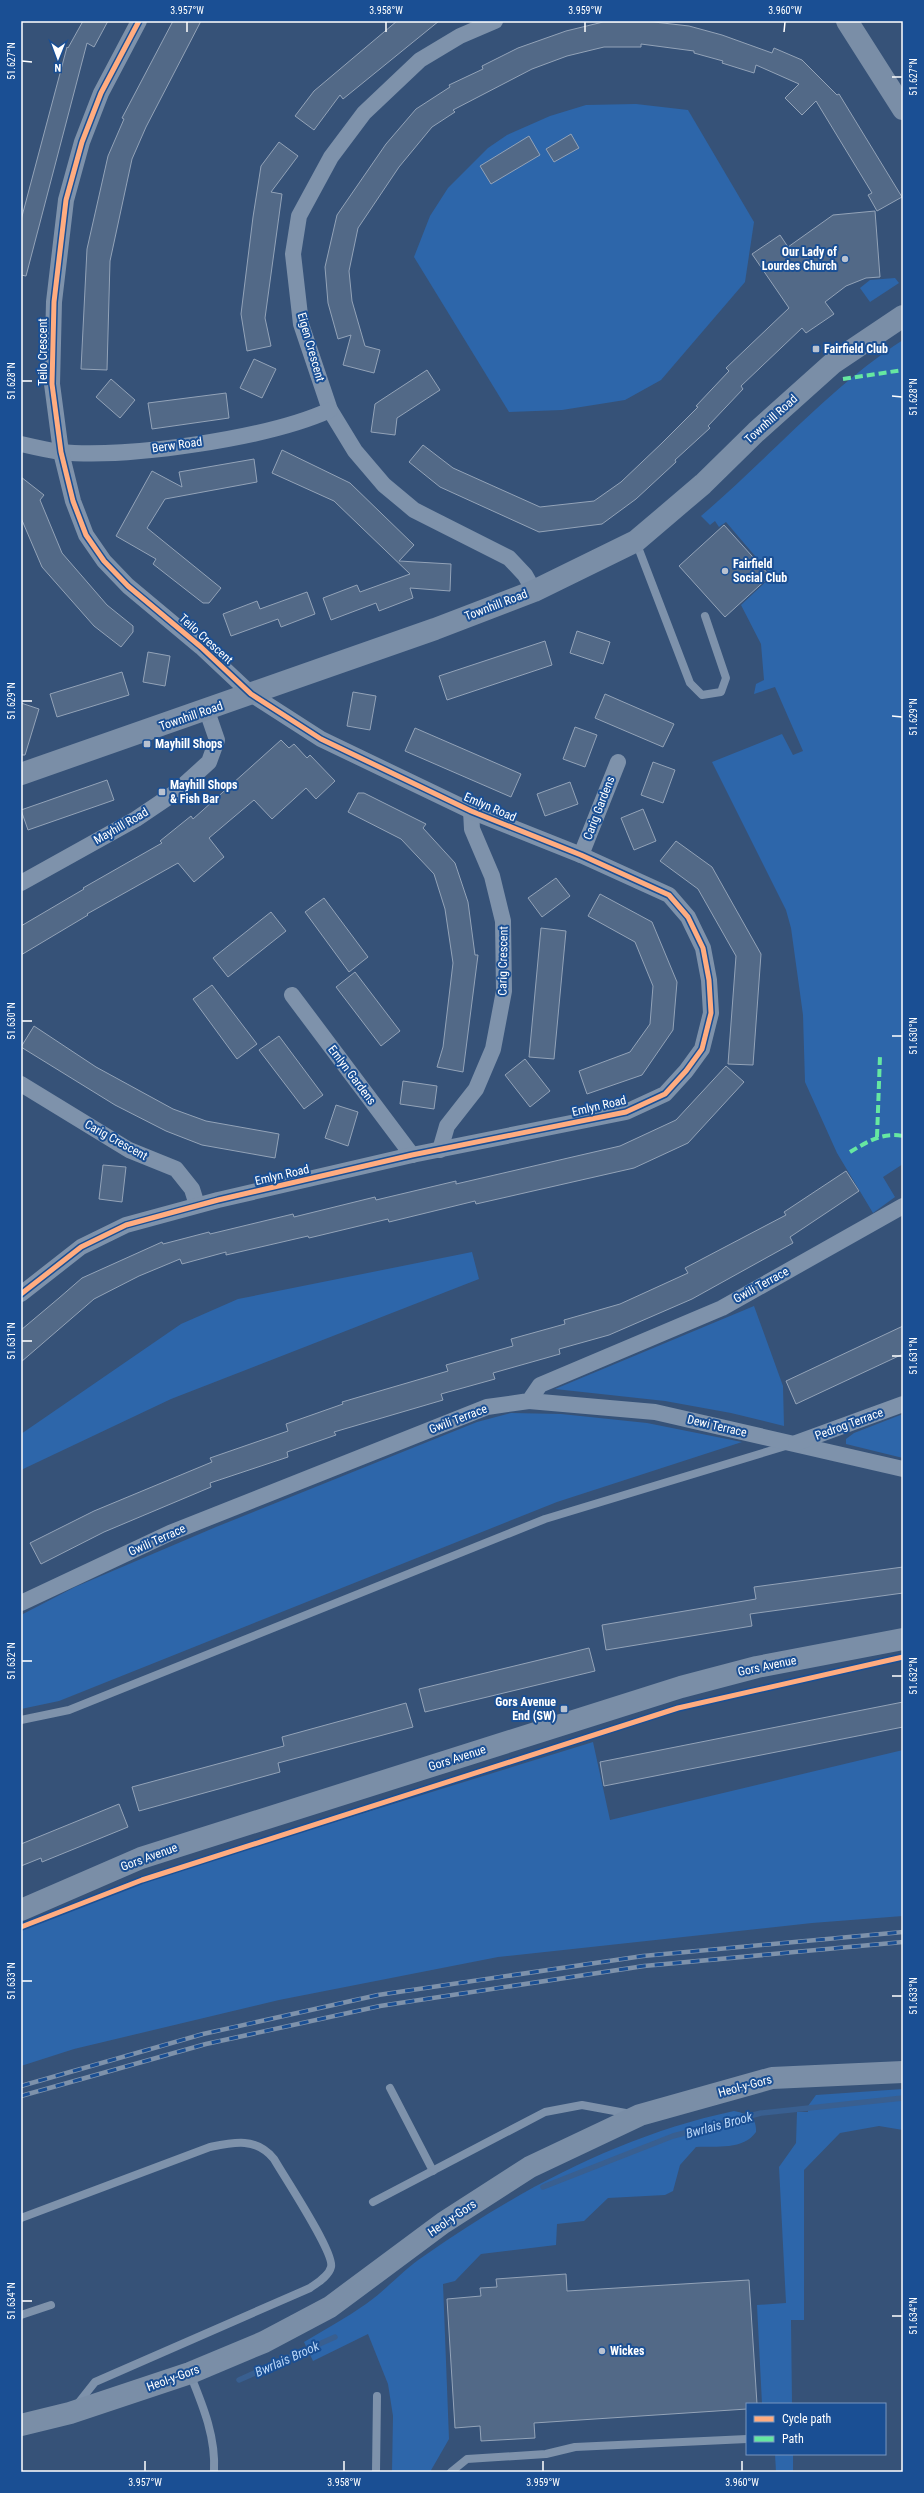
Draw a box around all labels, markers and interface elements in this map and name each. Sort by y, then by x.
text: 3.957°W [170,5,204,16]
text: 3.958°W [369,5,403,16]
text: 3.959°W [568,5,602,16]
text: 3.960°W [768,5,802,16]
north arrow [38,38,78,78]
text: 51.627°N [6,42,17,80]
text: 51.627°N [908,58,919,96]
text: N [54,61,61,74]
place label: Our Lady of Lourdes Church [762,245,837,273]
marker: Our Lady of Lourdes Church [840,254,850,264]
street label: Eigen Crescent [295,311,328,383]
street label: Teilo Crescent [36,318,50,386]
place label: Fairfield Club [824,342,888,356]
marker: Fairfield Club [811,344,821,354]
text: 51.628°N [6,362,17,400]
text: 51.628°N [908,378,919,416]
street label: Townhill Road [742,392,800,446]
street label: Berw Road [151,435,203,455]
place label: Fairfield Social Club [733,557,787,585]
marker: Fairfield Social Club [720,566,730,576]
street label: Townhill Road [463,587,529,623]
street label: Teilo Crescent [176,611,236,667]
text: 51.629°N [6,682,17,720]
text: 51.629°N [908,698,919,736]
street label: Townhill Road [157,699,225,733]
place label: Mayhill Shops [155,737,223,751]
marker: Mayhill Shops [142,739,152,749]
street label: Carig Gardens [580,774,618,842]
place label: Mayhill Shops & Fish Bar [170,778,238,806]
marker: Mayhill Shops & Fish Bar [157,787,167,797]
street label: Emlyn Road [462,790,518,824]
street label: Mayhill Road [91,805,151,847]
street label: Carig Crescent [495,926,511,996]
text: 51.630°N [6,1002,17,1040]
text: 51.630°N [908,1017,919,1055]
street label: Emlyn Gardens [325,1043,379,1107]
street label: Emlyn Road [570,1093,628,1119]
street label: Carig Crescent [82,1117,150,1163]
street label: Emlyn Road [253,1162,311,1188]
street label: Gwili Terrace [731,1264,791,1306]
text: 51.631°N [6,1322,17,1360]
text: 51.631°N [908,1337,919,1375]
street label: Gwili Terrace [427,1401,489,1436]
street label: Pedrog Terrace [813,1405,885,1443]
street label: Dewi Terrace [686,1412,749,1440]
street label: Gwili Terrace [126,1521,188,1559]
text: 51.632°N [6,1642,17,1680]
street label: Gors Avenue [736,1653,798,1679]
text: 51.632°N [908,1657,919,1695]
place label: Gors Avenue End (SW) [495,1695,556,1723]
marker: Gors Avenue End (SW) [559,1704,569,1714]
street label: Gors Avenue [427,1742,488,1774]
street label: Gors Avenue [119,1840,180,1874]
text: 51.633°N [6,1962,17,2000]
text: 51.633°N [908,1977,919,2015]
street label: Heol-y-Gors [717,2072,773,2100]
water label: Bwrlais Brook [684,2109,754,2141]
street label: Heol-y-Gors [425,2197,479,2239]
text: 51.634°N [6,2282,17,2320]
text: 51.634°N [908,2297,919,2335]
water label: Bwrlais Brook [253,2338,322,2380]
place label: Wickes [610,2344,645,2358]
marker: Wickes [597,2346,607,2356]
street label: Heol-y-Gors [145,2362,201,2394]
legend [746,2403,886,2455]
text: Cycle path [782,2412,832,2426]
text: Path [782,2432,804,2446]
text: 3.957°W [128,2477,162,2488]
text: 3.958°W [327,2477,361,2488]
text: 3.959°W [526,2477,560,2488]
text: 3.960°W [725,2477,759,2488]

